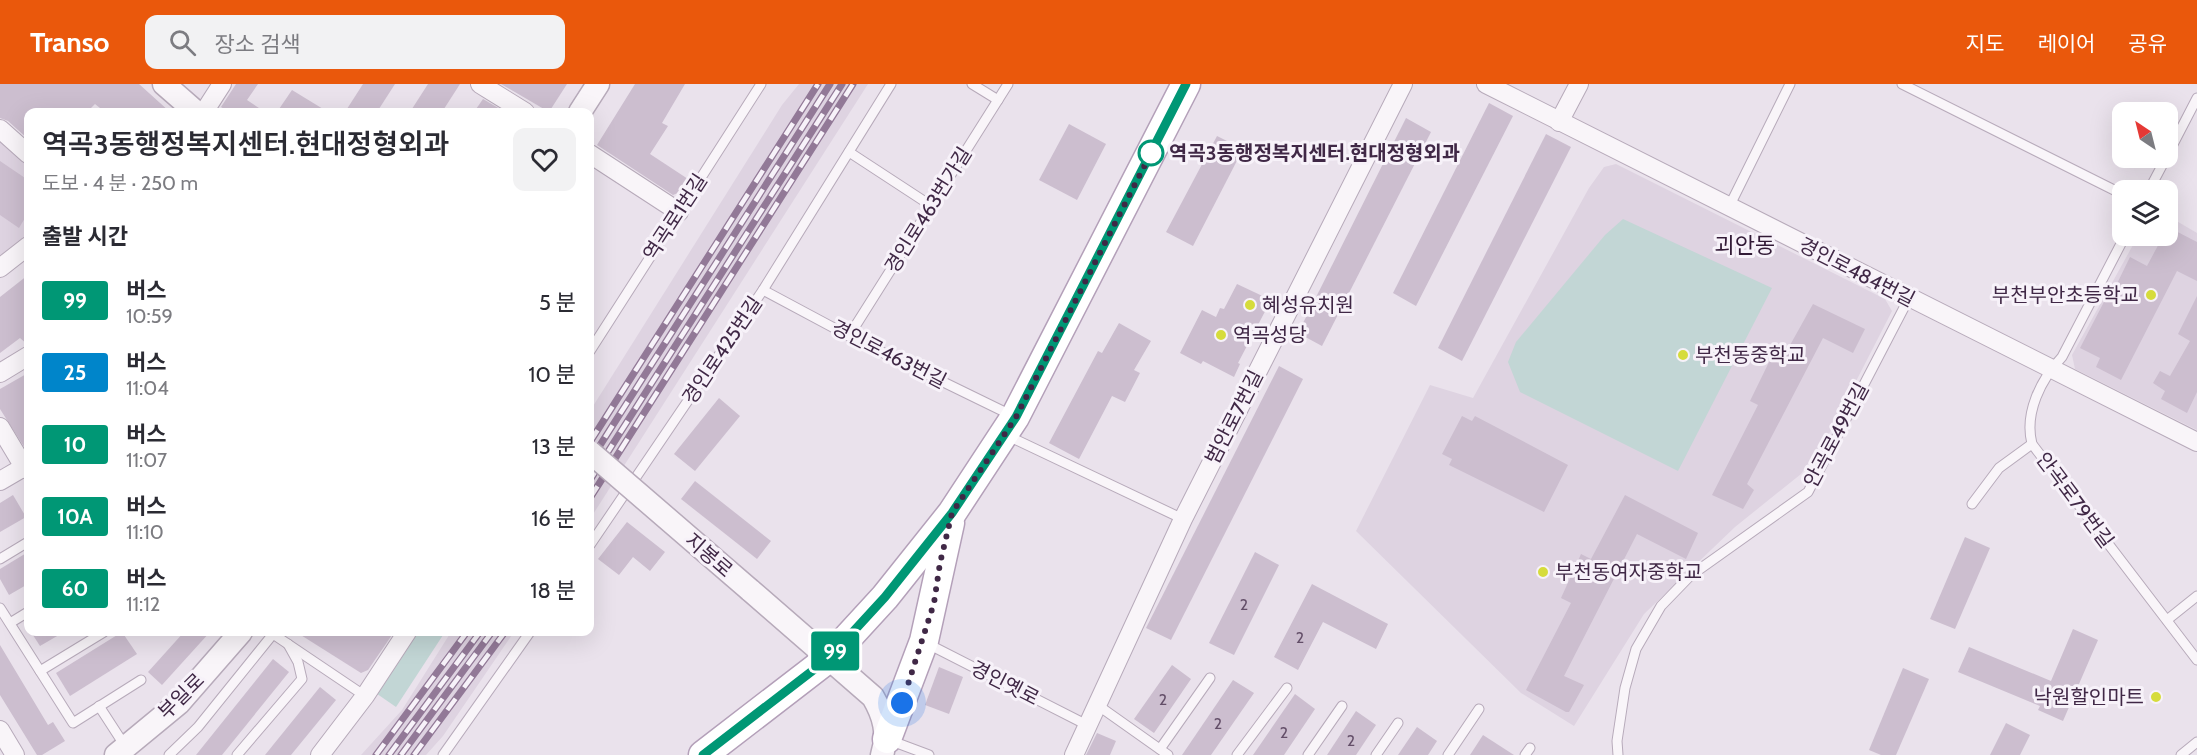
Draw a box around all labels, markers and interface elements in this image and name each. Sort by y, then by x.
search box [145,15,565,69]
text: Transo [30,25,109,59]
icon: search [166,26,199,59]
text: 장소 검색 [214,31,300,58]
text: 지도 [1966,31,2004,56]
text: 레이어 [2037,31,2095,56]
text: 공유 [2128,31,2167,56]
north arrow [2112,102,2178,168]
map controls [2112,102,2178,246]
text: 역곡3동행정복지센터.현대정형외과 [42,127,450,161]
button: heart [513,128,576,191]
marker: 역곡3동행정복지센터.현대정형외과 [1138,140,1164,166]
place label: 역곡3동행정복지센터.현대정형외과 [1169,141,1460,165]
street label: 경인로463번가길 [880,143,976,277]
street label: 역곡로1번길 [638,169,712,265]
text: 도보 · 4 분 · 250 m [42,171,198,195]
button: layers [2112,180,2178,246]
text: 출발 시간 [42,223,128,250]
district label: 괴안동 [1715,232,1775,259]
street label: 경인로484번길 [1795,232,1919,312]
text: 버스 [126,277,166,304]
place label: 부천부안초등학교 [1992,283,2139,307]
text: 99 [63,288,87,313]
marker: 부천부안초등학교 [2144,288,2158,302]
text: 5 분 [539,289,576,316]
street label: 경인로425번길 [677,292,767,408]
place label: 혜성유치원 [1262,293,1354,317]
marker: 혜성유치원 [1243,298,1257,312]
text: 10:59 [126,304,173,328]
street label: 경인로463번길 [828,315,950,393]
place label: 역곡성당 [1233,323,1307,347]
marker: 역곡성당 [1214,328,1228,342]
place label: 부천동중학교 [1695,343,1805,367]
marker: 부천동중학교 [1676,348,1690,362]
text: 버스 [126,349,166,376]
text: 25 [64,360,86,385]
text: 10 분 [528,361,576,388]
street label: 범안로7번길 [1200,366,1268,468]
text: 11:04 [126,376,169,400]
street label: 안곡로49번길 [1798,379,1874,491]
text: 버스 [126,421,166,448]
text: 10 [64,432,86,457]
text: 13 분 [532,433,576,460]
street label: 안곡로79번길 [2031,447,2119,553]
text: 11:07 [126,448,167,472]
text: 버스 [126,493,166,520]
text: 10A [57,504,93,529]
text: 16 분 [531,505,576,532]
text: 11:10 [126,520,164,544]
street label: 지봉로 [680,528,738,582]
place label: 부천동여자중학교 [1555,560,1702,584]
text: 버스 [126,565,166,592]
marker: 부천동여자중학교 [1536,565,1550,579]
text: 60 [62,576,88,601]
text: 18 분 [530,577,576,604]
text: 11:12 [126,592,160,616]
house number: 2 [1240,595,1248,614]
house number: 2 [1296,628,1304,647]
line badge: 99 [808,632,862,670]
text: 99 [823,639,847,664]
street label: 경인옛로 [967,656,1043,710]
street label: 부일로 [153,668,209,724]
place label: 낙원할인마트 [2034,685,2144,709]
your location [887,688,917,718]
house number: 2 [1159,690,1167,709]
marker: 낙원할인마트 [2149,690,2163,704]
house number: 2 [1214,714,1222,733]
house number: 2 [1280,723,1288,742]
house number: 2 [1347,731,1355,750]

